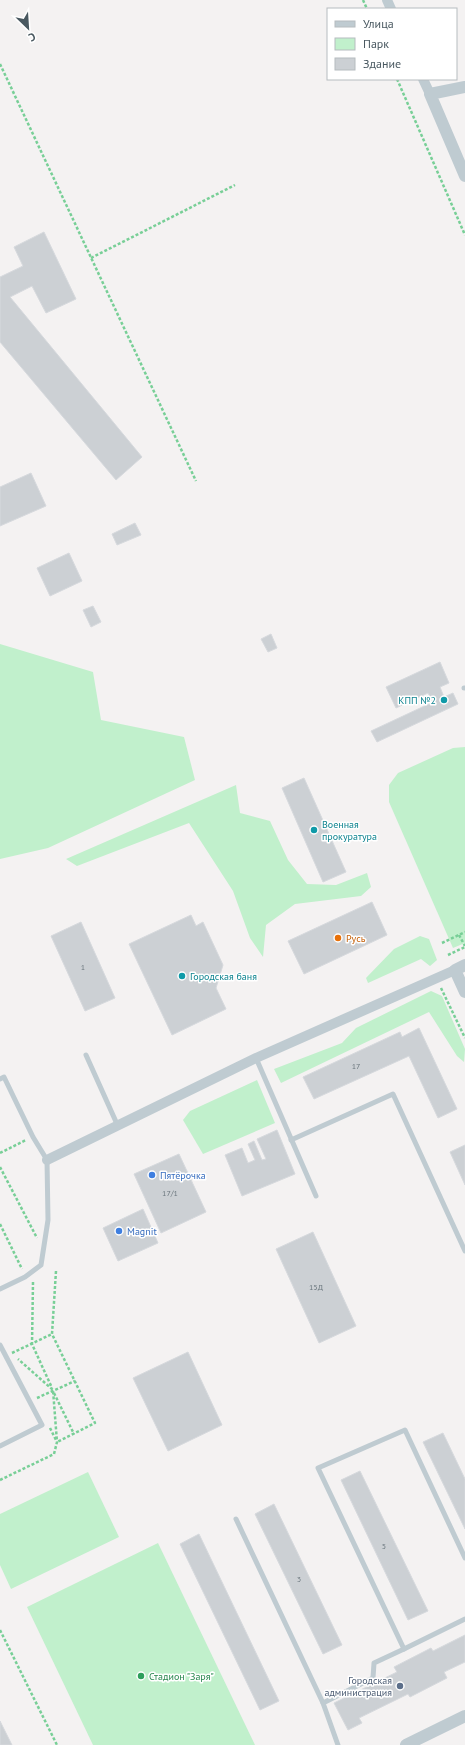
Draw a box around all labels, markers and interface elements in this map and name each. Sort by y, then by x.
north arrow [8,8,48,48]
legend [327,8,457,80]
text: Улица [363,16,394,31]
text: С [26,29,38,45]
text: Парк [363,36,389,51]
text: Здание [363,56,401,71]
place label: КПП №2 [398,694,436,707]
marker: КПП №2 [439,695,449,705]
place label: Военная прокуратура [322,818,377,843]
marker: Военная прокуратура [309,825,319,835]
place label: Русь [346,932,366,945]
marker: Русь [333,933,343,943]
house number: 1 [81,962,85,972]
place label: Городская баня [190,970,257,983]
marker: Городская баня [177,971,187,981]
house number: 17 [352,1061,360,1071]
place label: Пятёрочка [160,1169,206,1182]
marker: Пятёрочка [147,1170,157,1180]
house number: 17/1 [162,1188,178,1198]
place label: Magnit [127,1225,157,1238]
marker: Magnit [114,1226,124,1236]
house number: 15Д [309,1282,324,1292]
house number: 5 [382,1541,386,1551]
house number: 3 [297,1574,301,1584]
place label: Стадион "Заря" [149,1670,214,1683]
marker: Стадион "Заря" [136,1671,146,1681]
place label: Городская администрация [324,1674,392,1699]
marker: Городская администрация [395,1681,405,1691]

